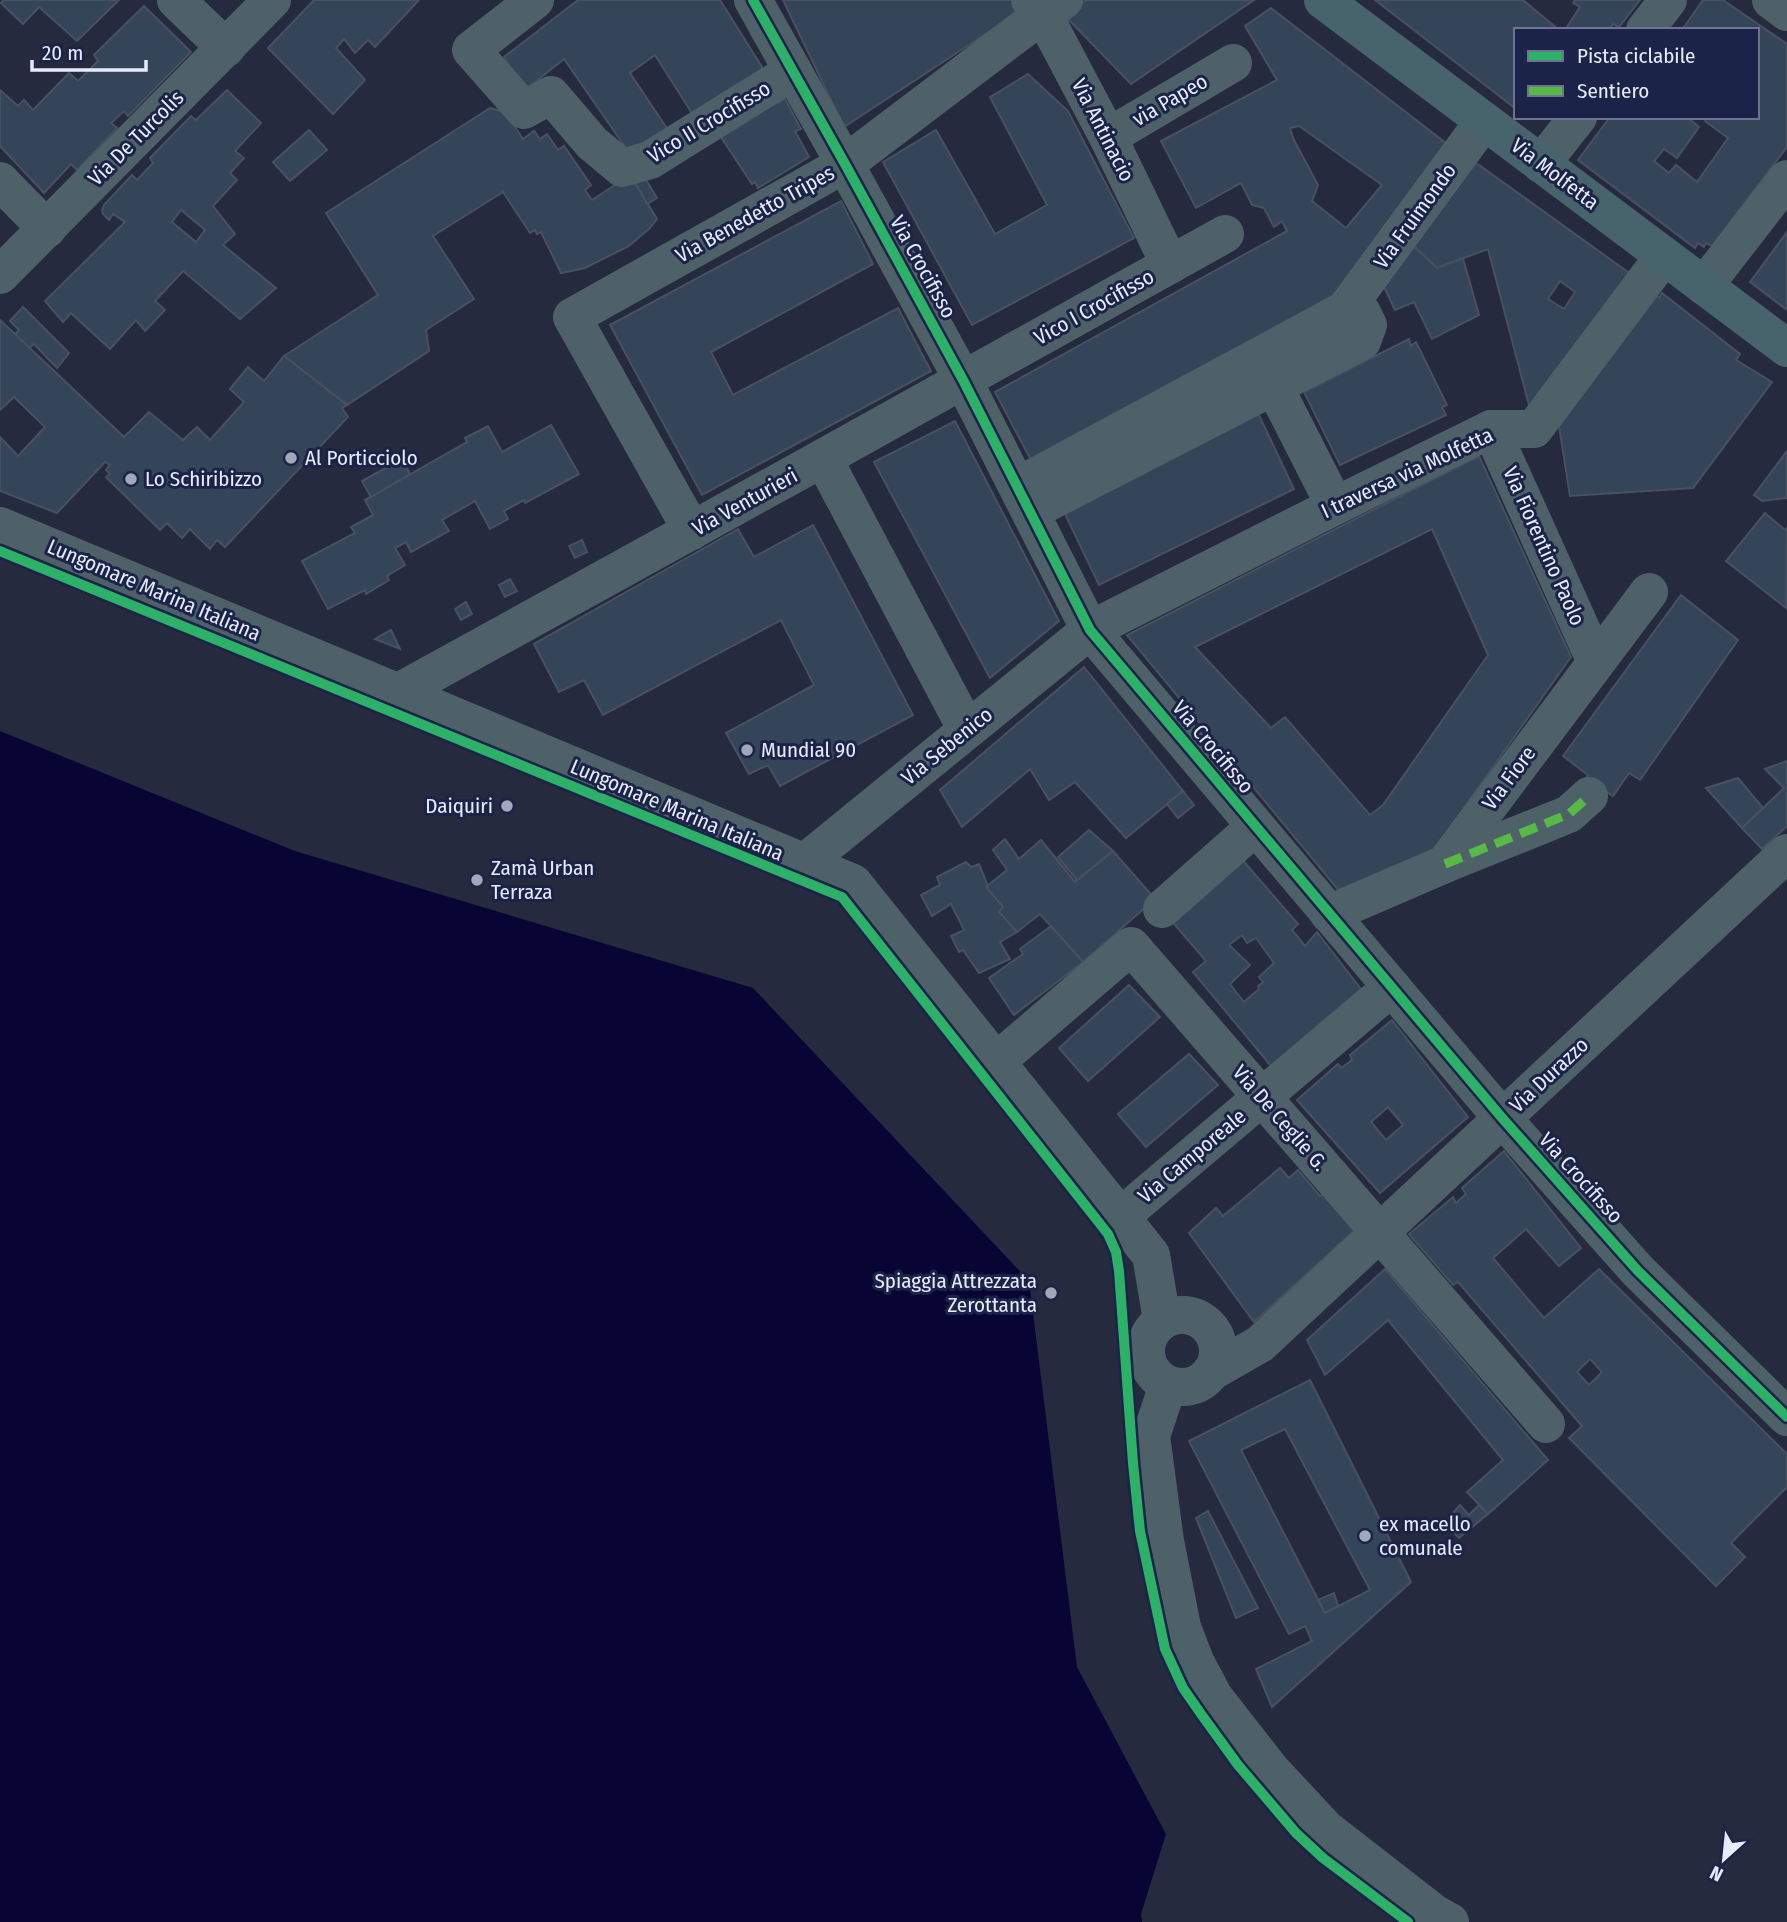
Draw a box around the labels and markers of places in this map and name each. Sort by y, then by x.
place label: Al Porticciolo [305,445,418,471]
marker: Al Porticciolo [283,450,299,466]
place label: Lo Schiribizzo [145,466,262,492]
marker: Lo Schiribizzo [123,471,139,487]
place label: Mundial 90 [761,737,856,763]
marker: Mundial 90 [739,742,755,758]
place label: Daiquiri [425,793,493,819]
marker: Daiquiri [499,798,515,814]
place label: Zamà Urban Terraza [491,855,594,905]
marker: Zamà Urban Terraza [469,872,485,888]
place label: Spiaggia Attrezzata Zerottanta [874,1268,1037,1318]
marker: Spiaggia Attrezzata Zerottanta [1043,1285,1059,1301]
place label: ex macello comunale [1379,1511,1471,1561]
marker: ex macello comunale [1357,1528,1373,1544]

